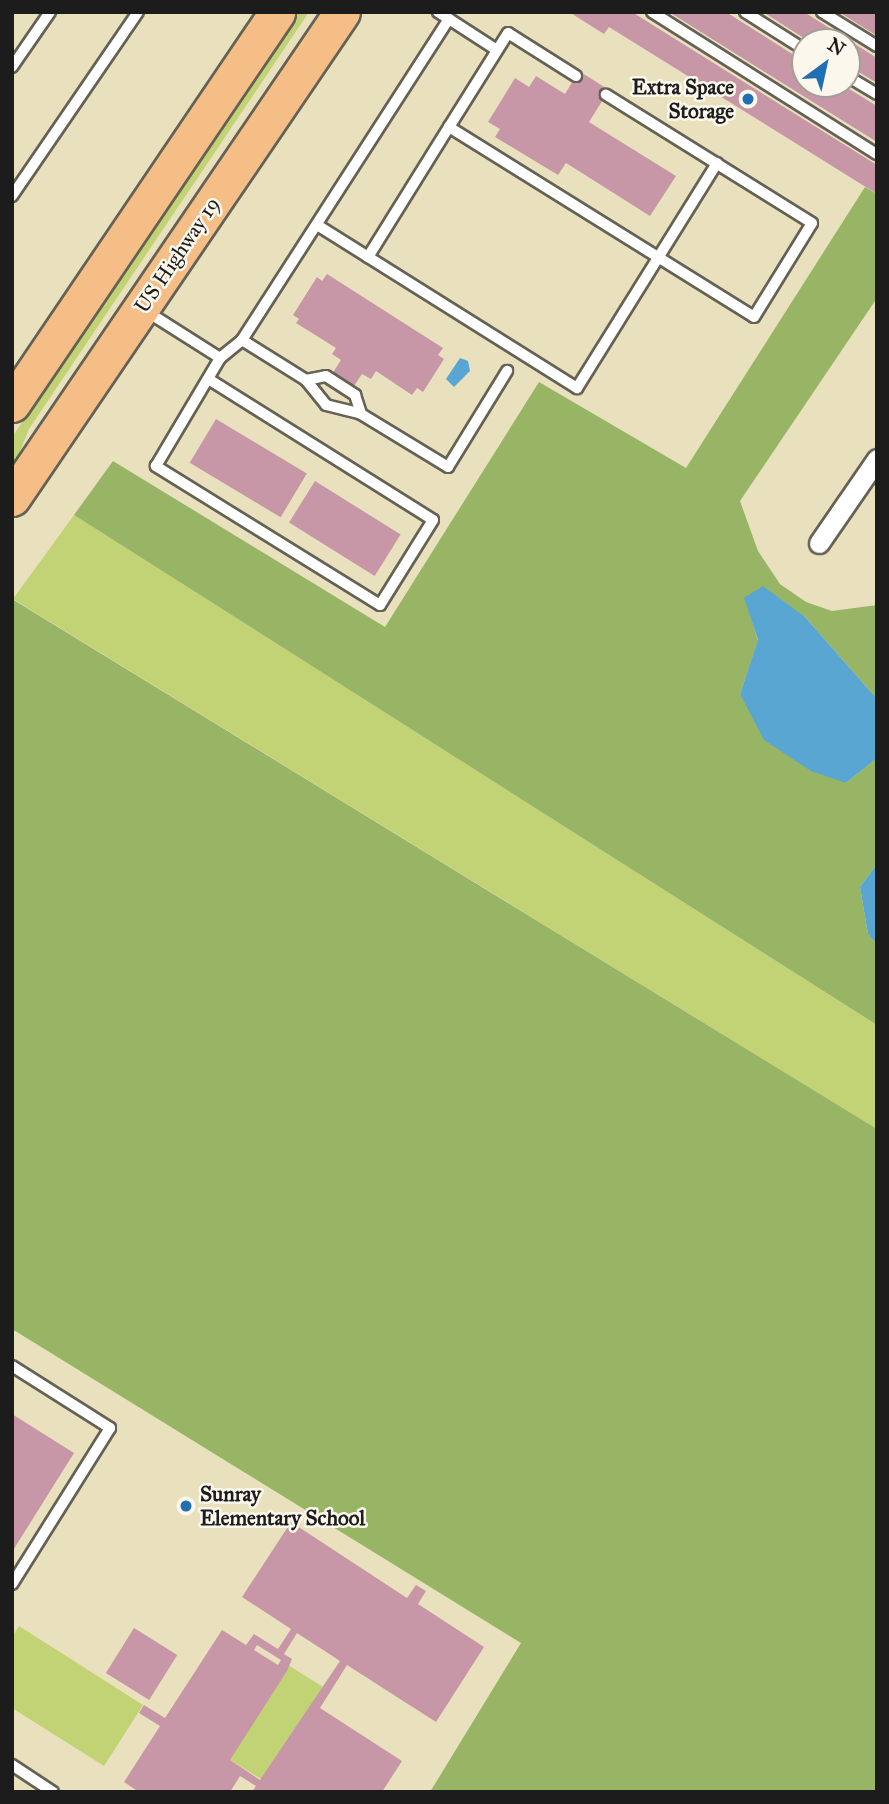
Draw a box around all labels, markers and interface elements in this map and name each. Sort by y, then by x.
north arrow [791,28,861,98]
text: N [824,33,850,61]
place label: Extra Space Storage [632,74,734,124]
marker: Extra Space Storage [740,91,756,107]
street label: US Highway 19 [129,192,225,318]
place label: Sunray Elementary School [200,1481,365,1531]
marker: Sunray Elementary School [178,1498,194,1514]

